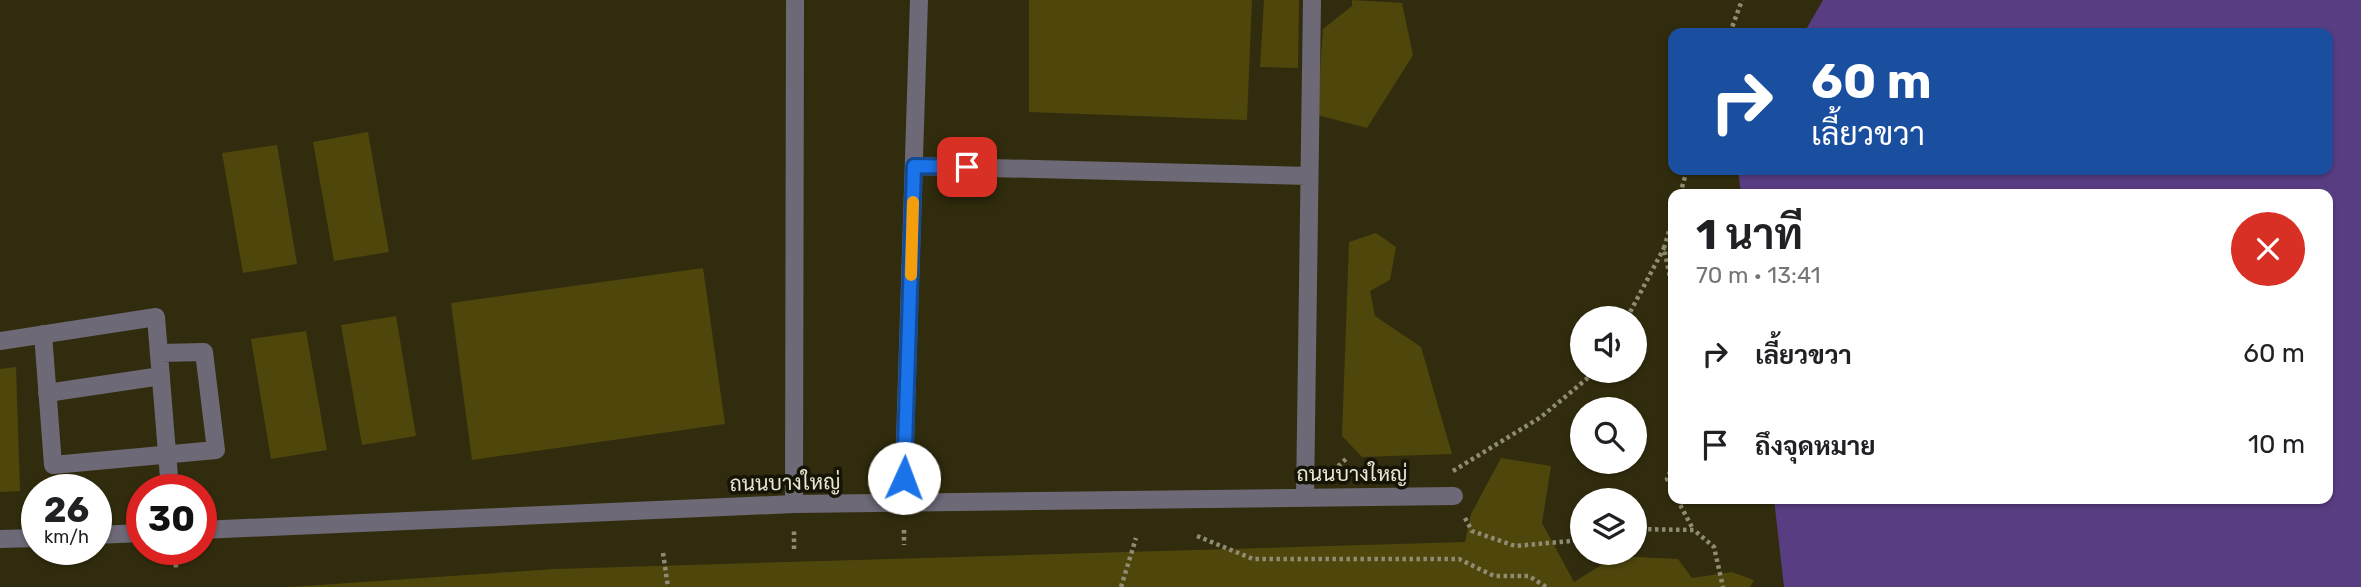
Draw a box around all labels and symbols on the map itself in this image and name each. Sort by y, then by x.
pin [937,137,997,197]
position arrow [867,441,941,515]
street label: ถนนบางใหญ่ [1297,461,1407,486]
street label: ถนนบางใหญ่ [729,469,841,496]
speed limit sign: 30 [126,474,217,565]

